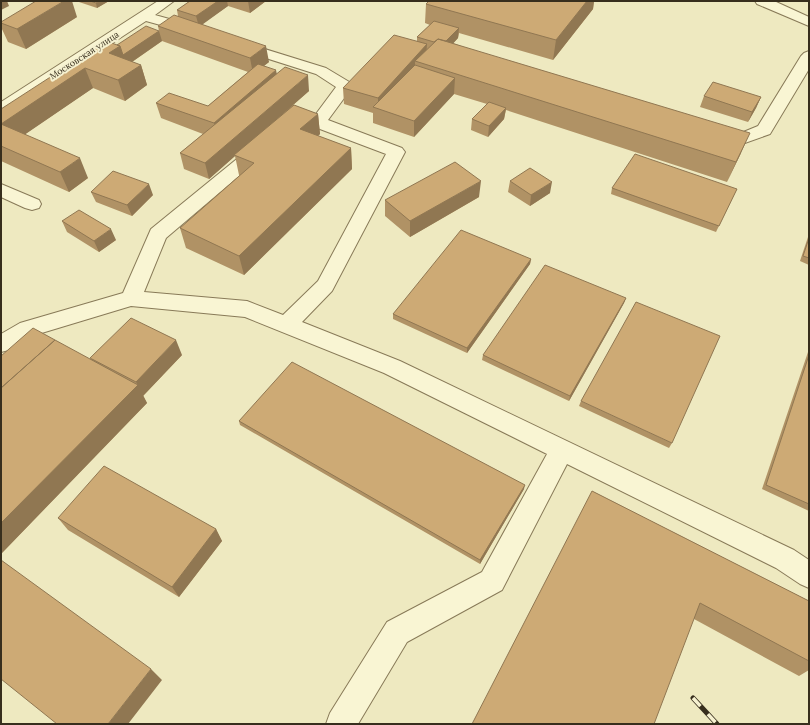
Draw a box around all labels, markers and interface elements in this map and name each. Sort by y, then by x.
street label: Московская улица [47,28,121,82]

